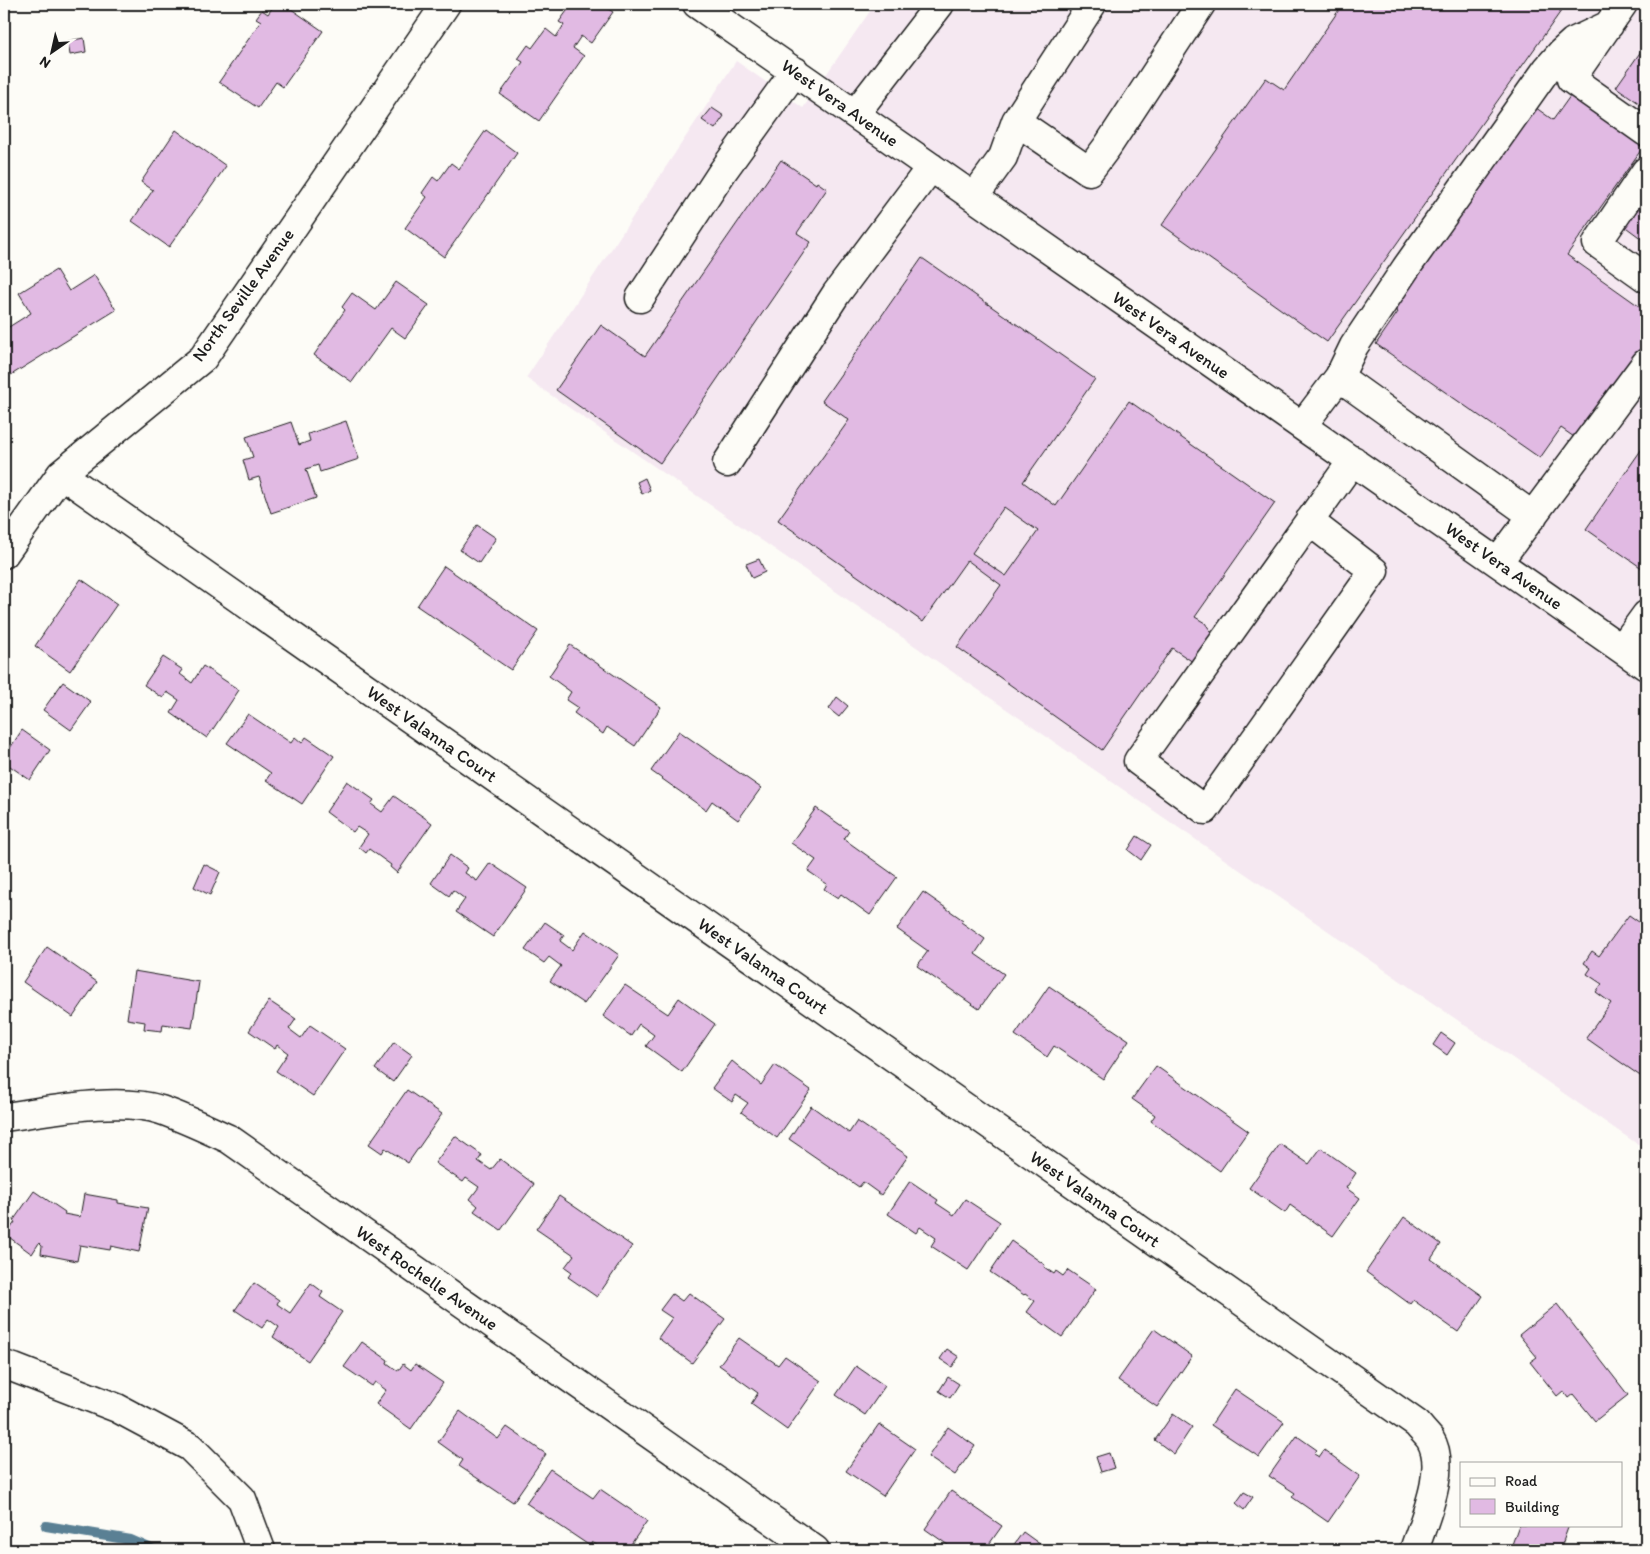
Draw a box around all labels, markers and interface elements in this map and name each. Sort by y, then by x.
north arrow [28,28,78,78]
text: N [36,53,54,72]
street label: West Vera Avenue [777,54,903,152]
street label: North Seville Avenue [187,224,299,366]
street label: West Vera Avenue [1108,286,1234,384]
street label: West Vera Avenue [1441,517,1567,615]
street label: West Valanna Court [363,681,502,787]
street label: West Valanna Court [694,913,833,1019]
street label: West Valanna Court [1026,1146,1165,1252]
street label: West Rochelle Avenue [352,1221,502,1335]
legend [1460,1462,1622,1526]
text: Road [1505,1472,1538,1490]
text: Building [1505,1498,1559,1516]

